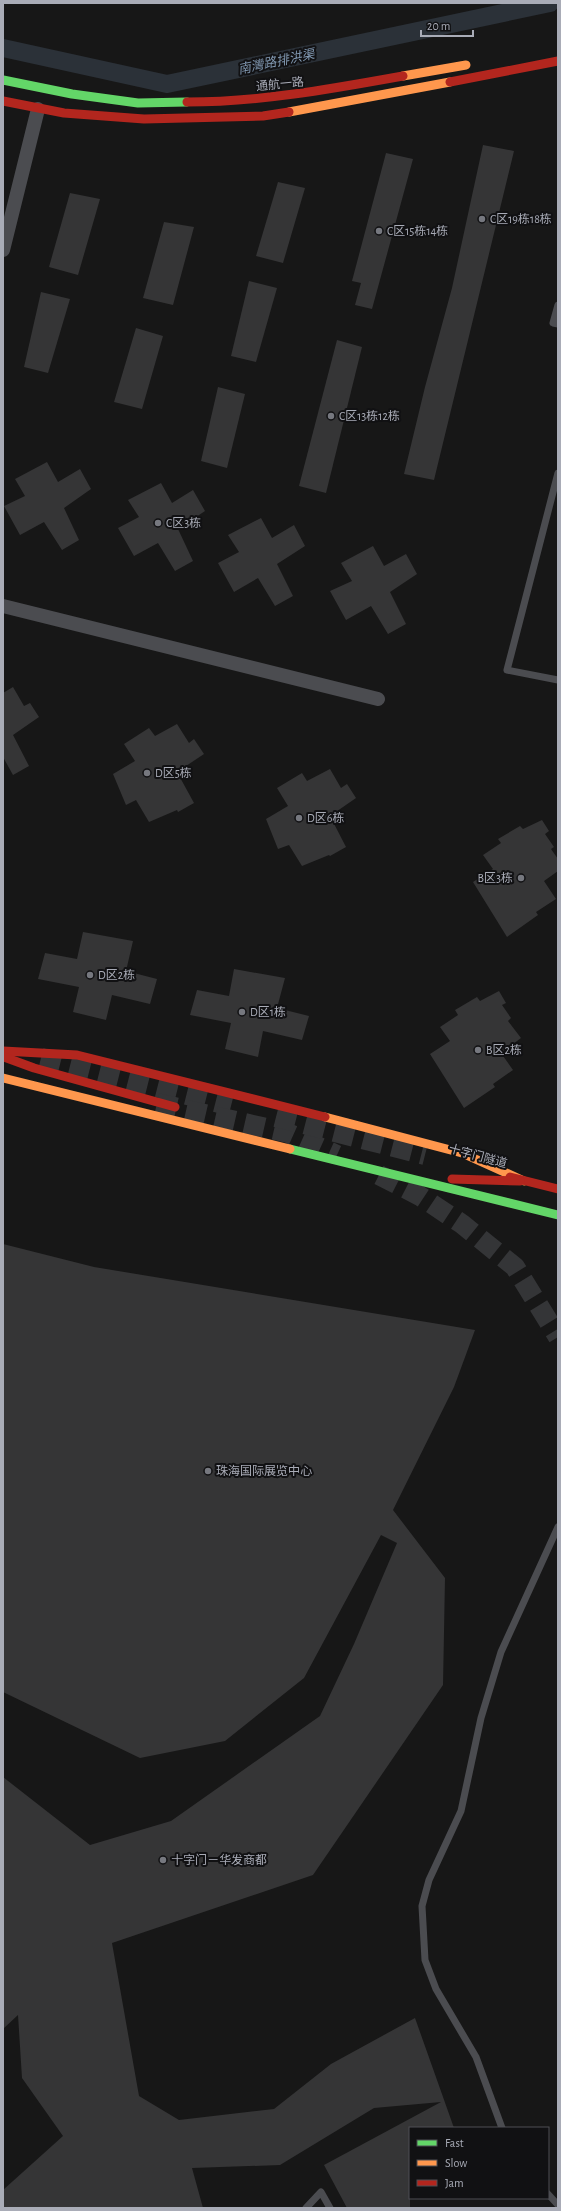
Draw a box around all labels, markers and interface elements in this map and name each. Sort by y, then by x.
scale bar [421,12,473,38]
text: 20 m [427,20,450,32]
water label: 南灣路排洪渠 [237,47,318,77]
street label: 通航一路 [255,75,305,92]
place label: C区19栋18栋 [490,212,552,225]
marker: C区19栋18栋 [477,214,487,224]
place label: C区15栋14栋 [387,224,448,237]
marker: C区15栋14栋 [374,226,384,236]
place label: C区13栋12栋 [339,409,400,422]
marker: C区13栋12栋 [326,411,336,421]
place label: C区3栋 [166,516,201,529]
marker: C区3栋 [153,518,163,528]
place label: D区5栋 [155,766,192,779]
marker: D区5栋 [142,768,152,778]
place label: D区6栋 [307,811,344,824]
marker: D区6栋 [294,813,304,823]
place label: B区3栋 [478,871,513,884]
marker: B区3栋 [516,873,526,883]
place label: D区2栋 [98,968,135,981]
marker: D区2栋 [85,970,95,980]
place label: D区1栋 [250,1005,286,1018]
marker: D区1栋 [237,1007,247,1017]
place label: B区2栋 [486,1043,522,1056]
marker: B区2栋 [473,1045,483,1055]
street label: 十字门隧道 [447,1141,509,1170]
place label: 珠海国际展览中心 [216,1464,312,1477]
marker: 珠海国际展览中心 [203,1466,213,1476]
place label: 十字门－华发商都 [171,1853,267,1866]
marker: 十字门－华发商都 [158,1855,168,1865]
legend [409,2127,549,2199]
text: Fast [445,2137,464,2149]
text: Slow [445,2157,467,2169]
text: Jam [445,2177,464,2189]

